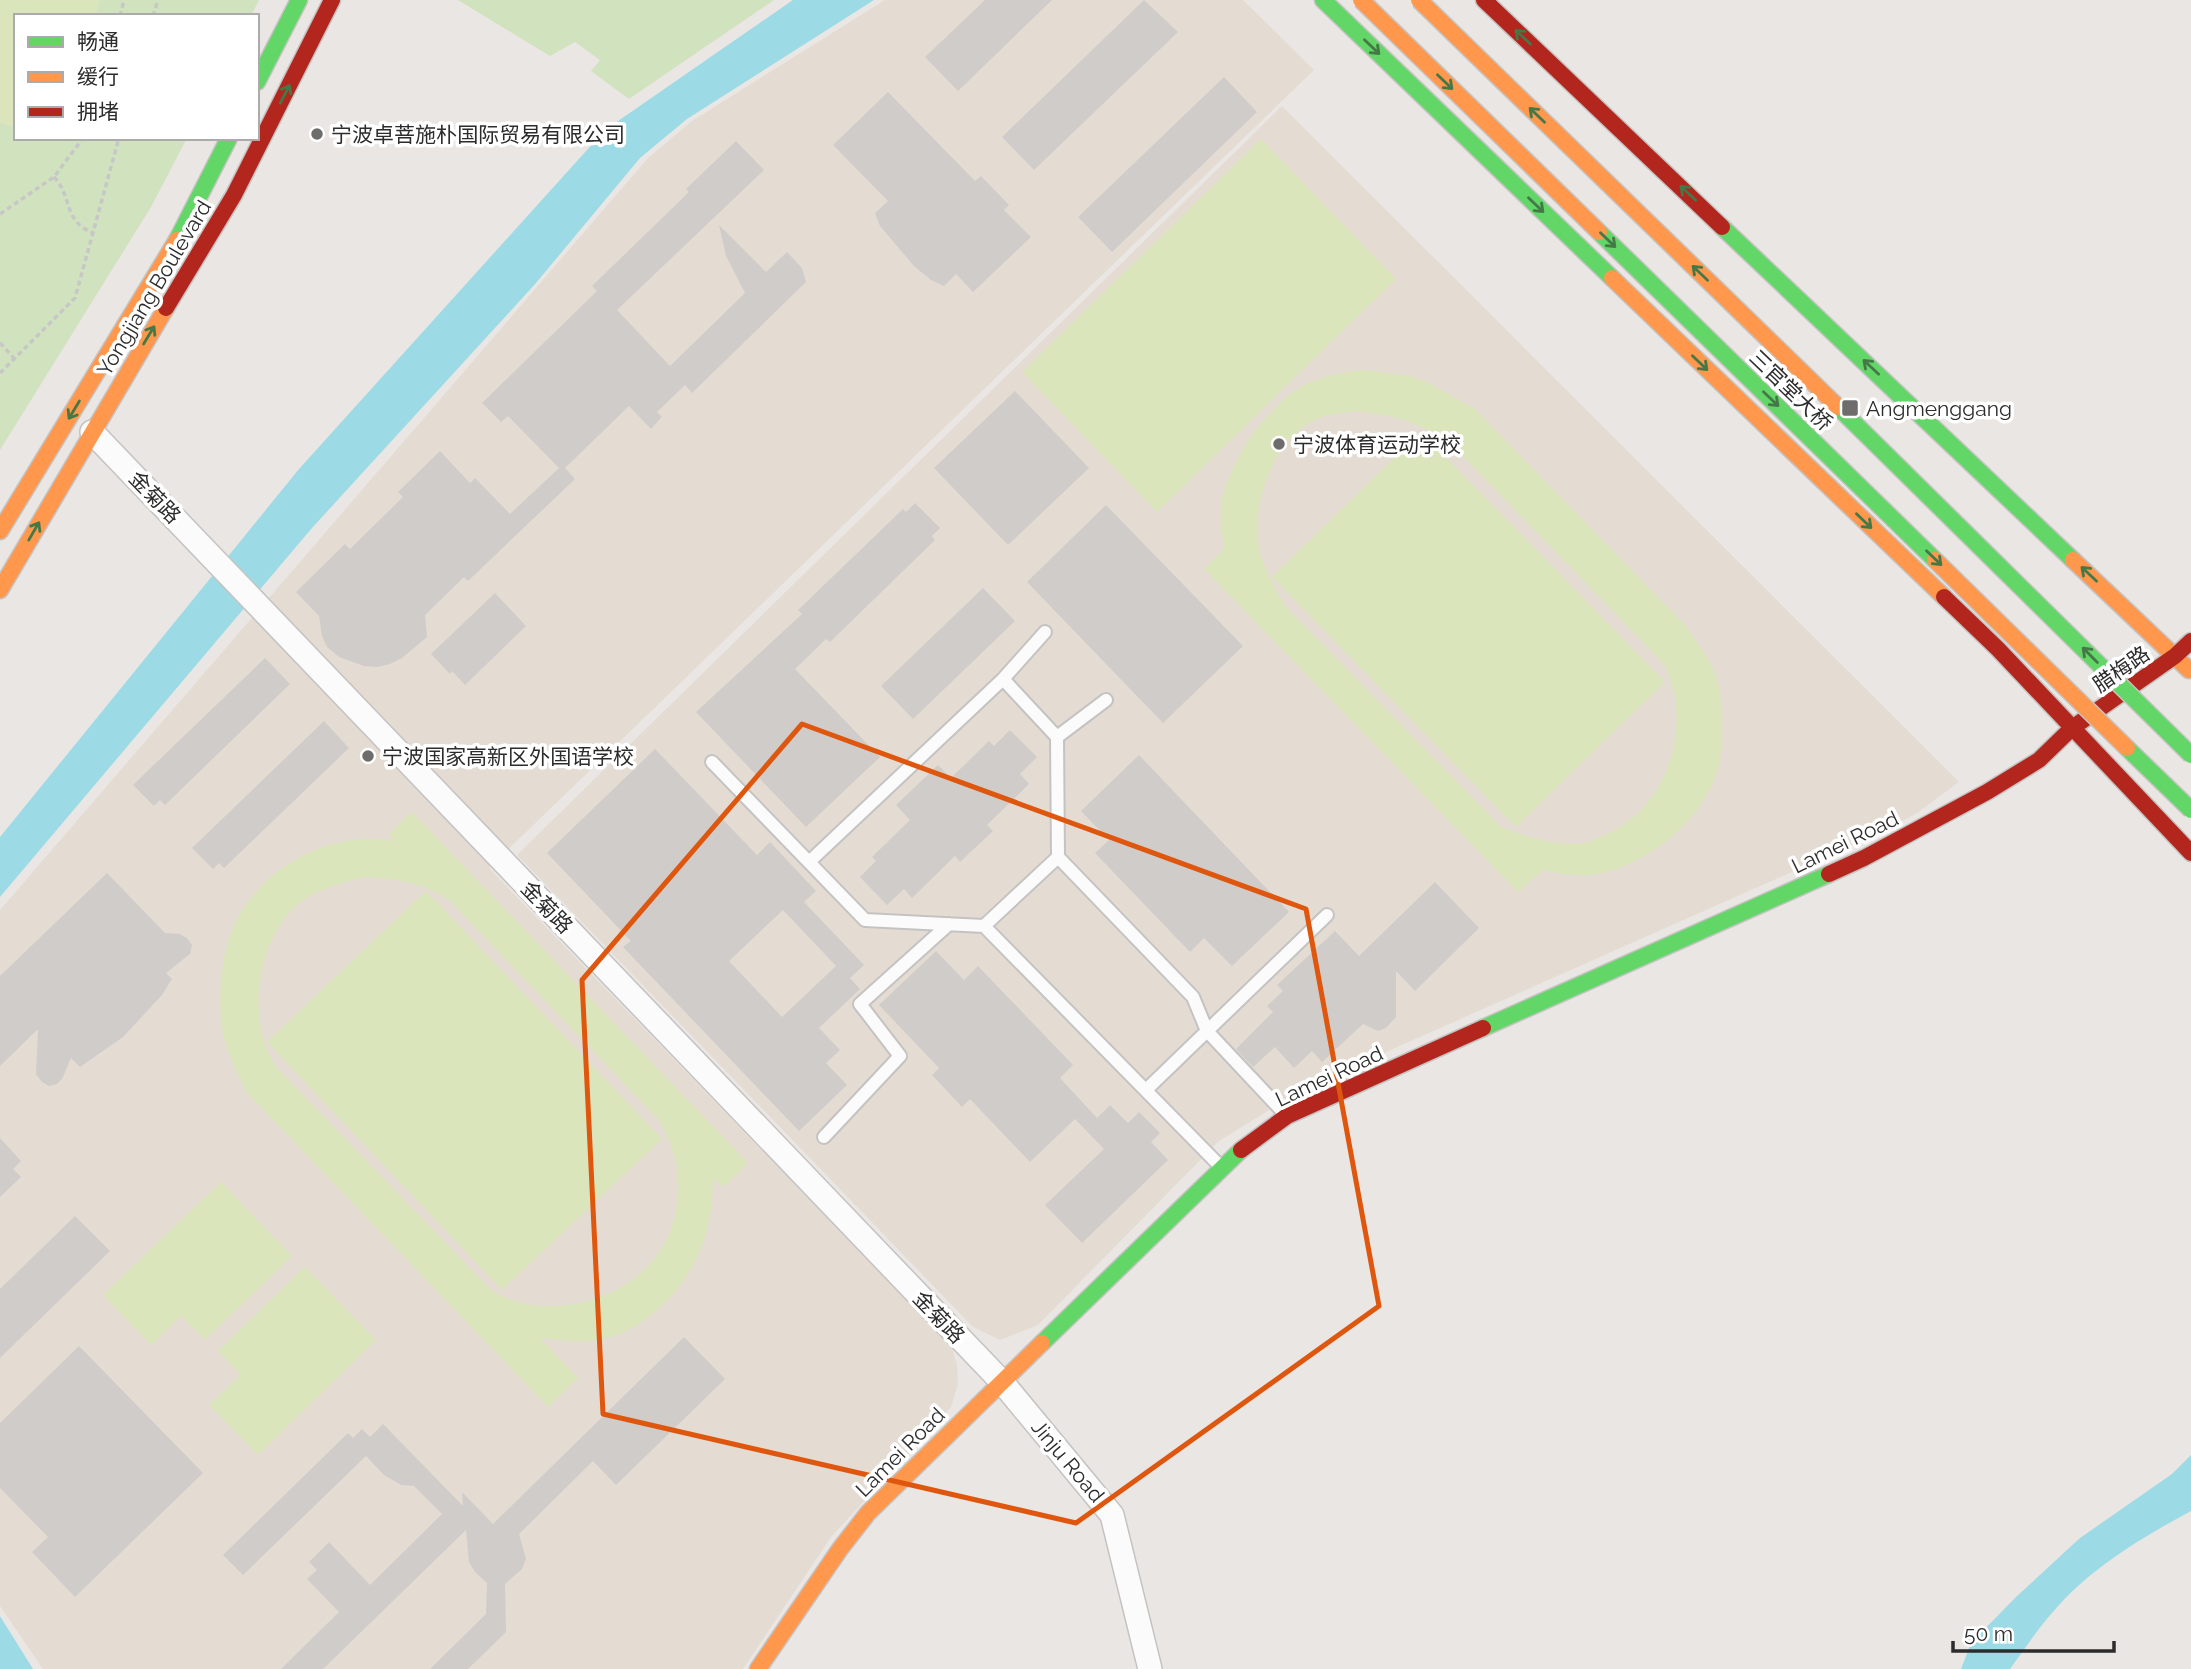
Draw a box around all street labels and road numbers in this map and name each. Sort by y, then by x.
street label: Yongjiang Boulevard [92,196,216,380]
street label: 三官堂大桥 [1745,345,1837,435]
street label: 金菊路 [124,466,186,528]
street label: 腊梅路 [2088,641,2154,697]
street label: Lamei Road [1788,805,1902,879]
street label: 金菊路 [516,876,578,938]
street label: Lamei Road [1271,1040,1387,1112]
street label: 金菊路 [908,1286,970,1348]
street label: Lamei Road [850,1402,950,1502]
street label: Jinju Road [1026,1415,1110,1507]

